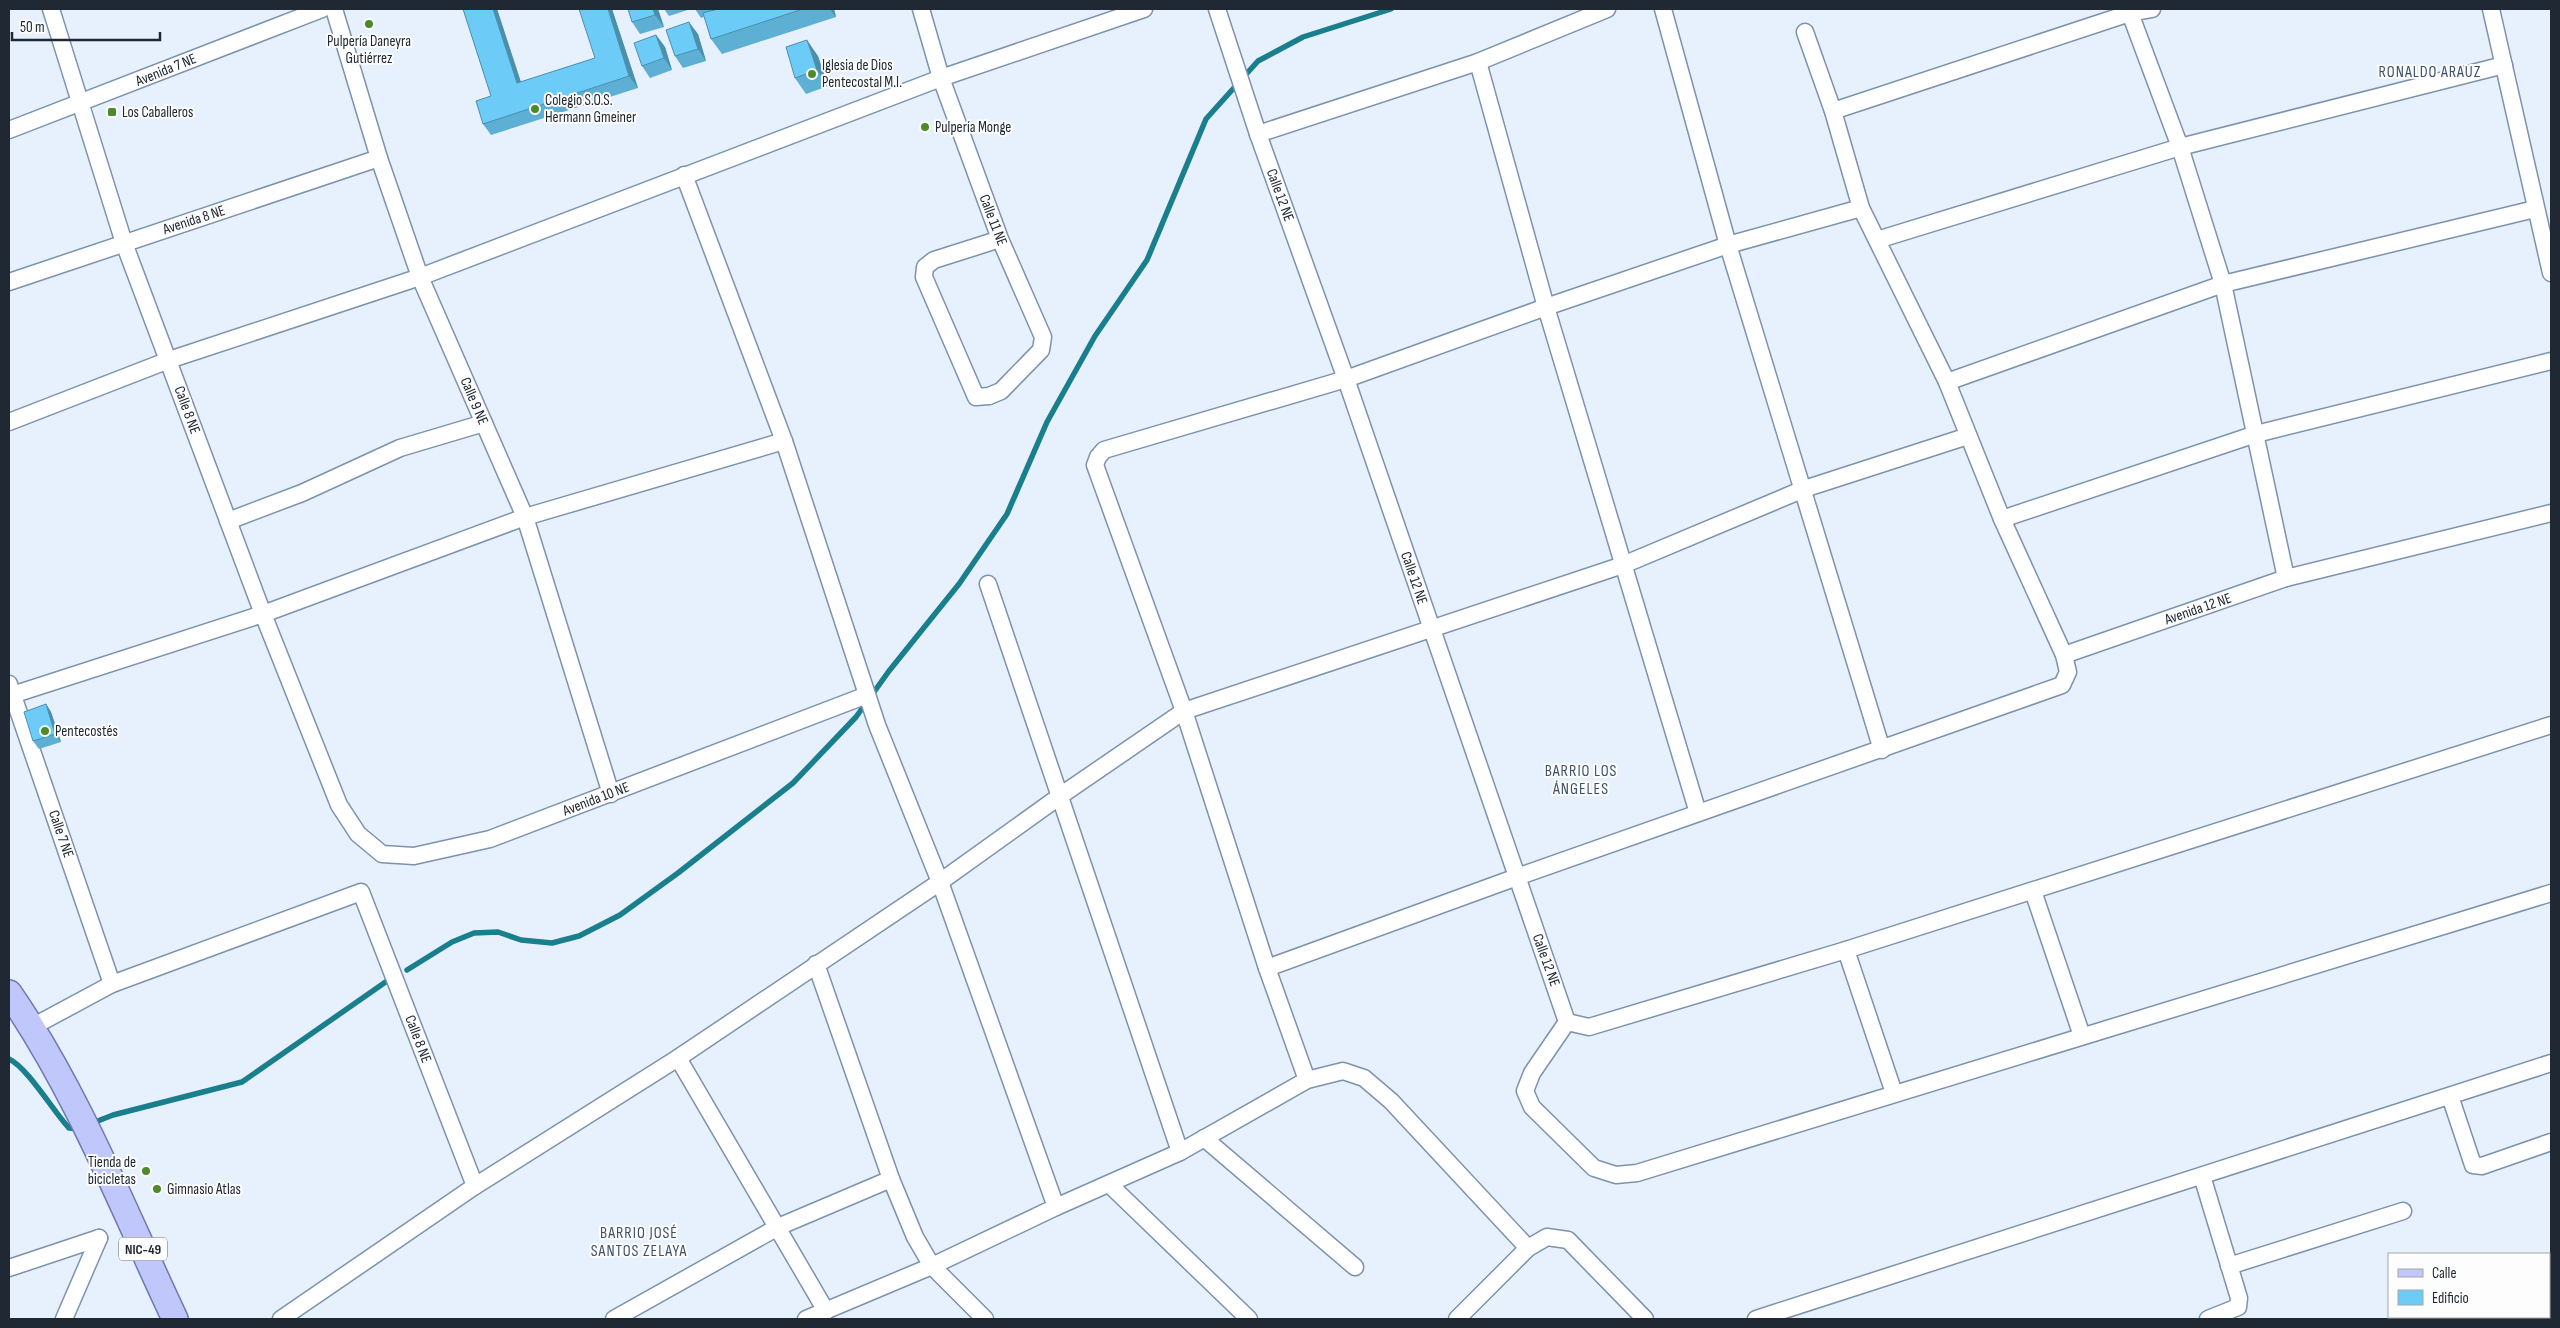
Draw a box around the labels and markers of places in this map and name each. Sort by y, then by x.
marker: Pulpería Daneyra Gutiérrez [363,18,375,30]
place label: Pulpería Daneyra Gutiérrez [327,32,411,68]
place label: Iglesia de Dios Pentecostal M.I. [822,56,902,92]
marker: Iglesia de Dios Pentecostal M.I. [806,68,818,80]
place label: Colegio S.O.S. Hermann Gmeiner [545,91,637,127]
place label: Los Caballeros [122,103,193,122]
marker: Colegio S.O.S. Hermann Gmeiner [529,103,541,115]
marker: Los Caballeros [106,106,118,118]
place label: Pulpería Monge [935,118,1011,137]
marker: Pulpería Monge [919,121,931,133]
place label: Pentecostés [55,722,118,741]
marker: Pentecostés [39,725,51,737]
place label: Tienda de bicicletas [88,1153,136,1189]
marker: Tienda de bicicletas [140,1165,152,1177]
place label: Gimnasio Atlas [167,1180,241,1199]
marker: Gimnasio Atlas [151,1183,163,1195]

